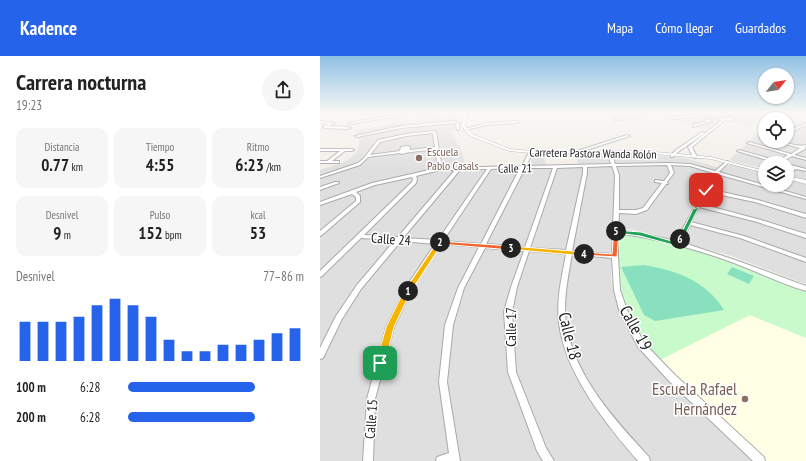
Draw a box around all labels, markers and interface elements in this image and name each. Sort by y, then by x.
text: Kadence [20,16,77,40]
text: Mapa [607,19,633,37]
text: Cómo llegar [655,19,713,37]
text: Guardados [735,19,786,37]
text: Carrera nocturna [16,68,146,96]
north arrow [758,68,794,104]
map controls [758,68,794,192]
button: share [262,69,304,111]
text: 19:23 [16,97,42,114]
button: locate [758,112,794,148]
text: Distancia [45,140,79,154]
text: Tiempo [146,140,174,154]
text: Ritmo [247,140,269,154]
place label: Escuela Pablo Casals [427,144,478,173]
street label: Carretera Pastora Wanda Rolón [529,144,657,162]
marker: Escuela Pablo Casals [414,153,424,163]
text: 0.77 [41,154,69,176]
text: 4:55 [146,154,174,176]
text: 6:23 [235,154,264,176]
button: layers [758,156,794,192]
text: km [69,160,83,174]
text: /km [264,160,281,174]
street label: Calle 21 [498,160,532,176]
pin [689,173,723,207]
icon: check [695,179,717,201]
text: Desnivel [46,208,78,222]
text: Pulso [150,208,170,222]
text: kcal [250,208,266,222]
pin: 5 [606,221,626,241]
text: 9 [53,222,61,244]
text: 152 [138,222,163,244]
text: 53 [250,222,266,244]
text: 5 [613,224,619,238]
text: m [61,228,71,242]
text: bpm [163,228,182,242]
street label: Calle 24 [371,229,412,249]
pin: 6 [670,229,690,249]
pin: 2 [430,232,450,252]
text: 6 [677,232,683,246]
text: 2 [437,235,443,249]
pin: 3 [501,238,521,258]
text: 3 [508,241,514,255]
pin: 4 [574,244,594,264]
text: 4 [581,247,587,261]
text: Desnivel [16,268,55,285]
text: 77–86 m [263,268,304,285]
pin: 1 [398,281,418,301]
text: 1 [405,284,411,298]
street label: Calle 19 [615,302,657,354]
street label: Calle 17 [502,307,520,347]
street label: Calle 18 [553,310,587,362]
pin [363,346,397,380]
icon: arrive [369,352,391,374]
place label: Escuela Rafael Hernández [652,378,737,420]
text: 100 m [16,379,46,396]
text: 6:28 [80,379,100,396]
marker: Escuela Rafael Hernández [740,394,750,404]
street label: Calle 15 [361,399,381,439]
text: 200 m [16,409,46,426]
text: 6:28 [80,409,100,426]

